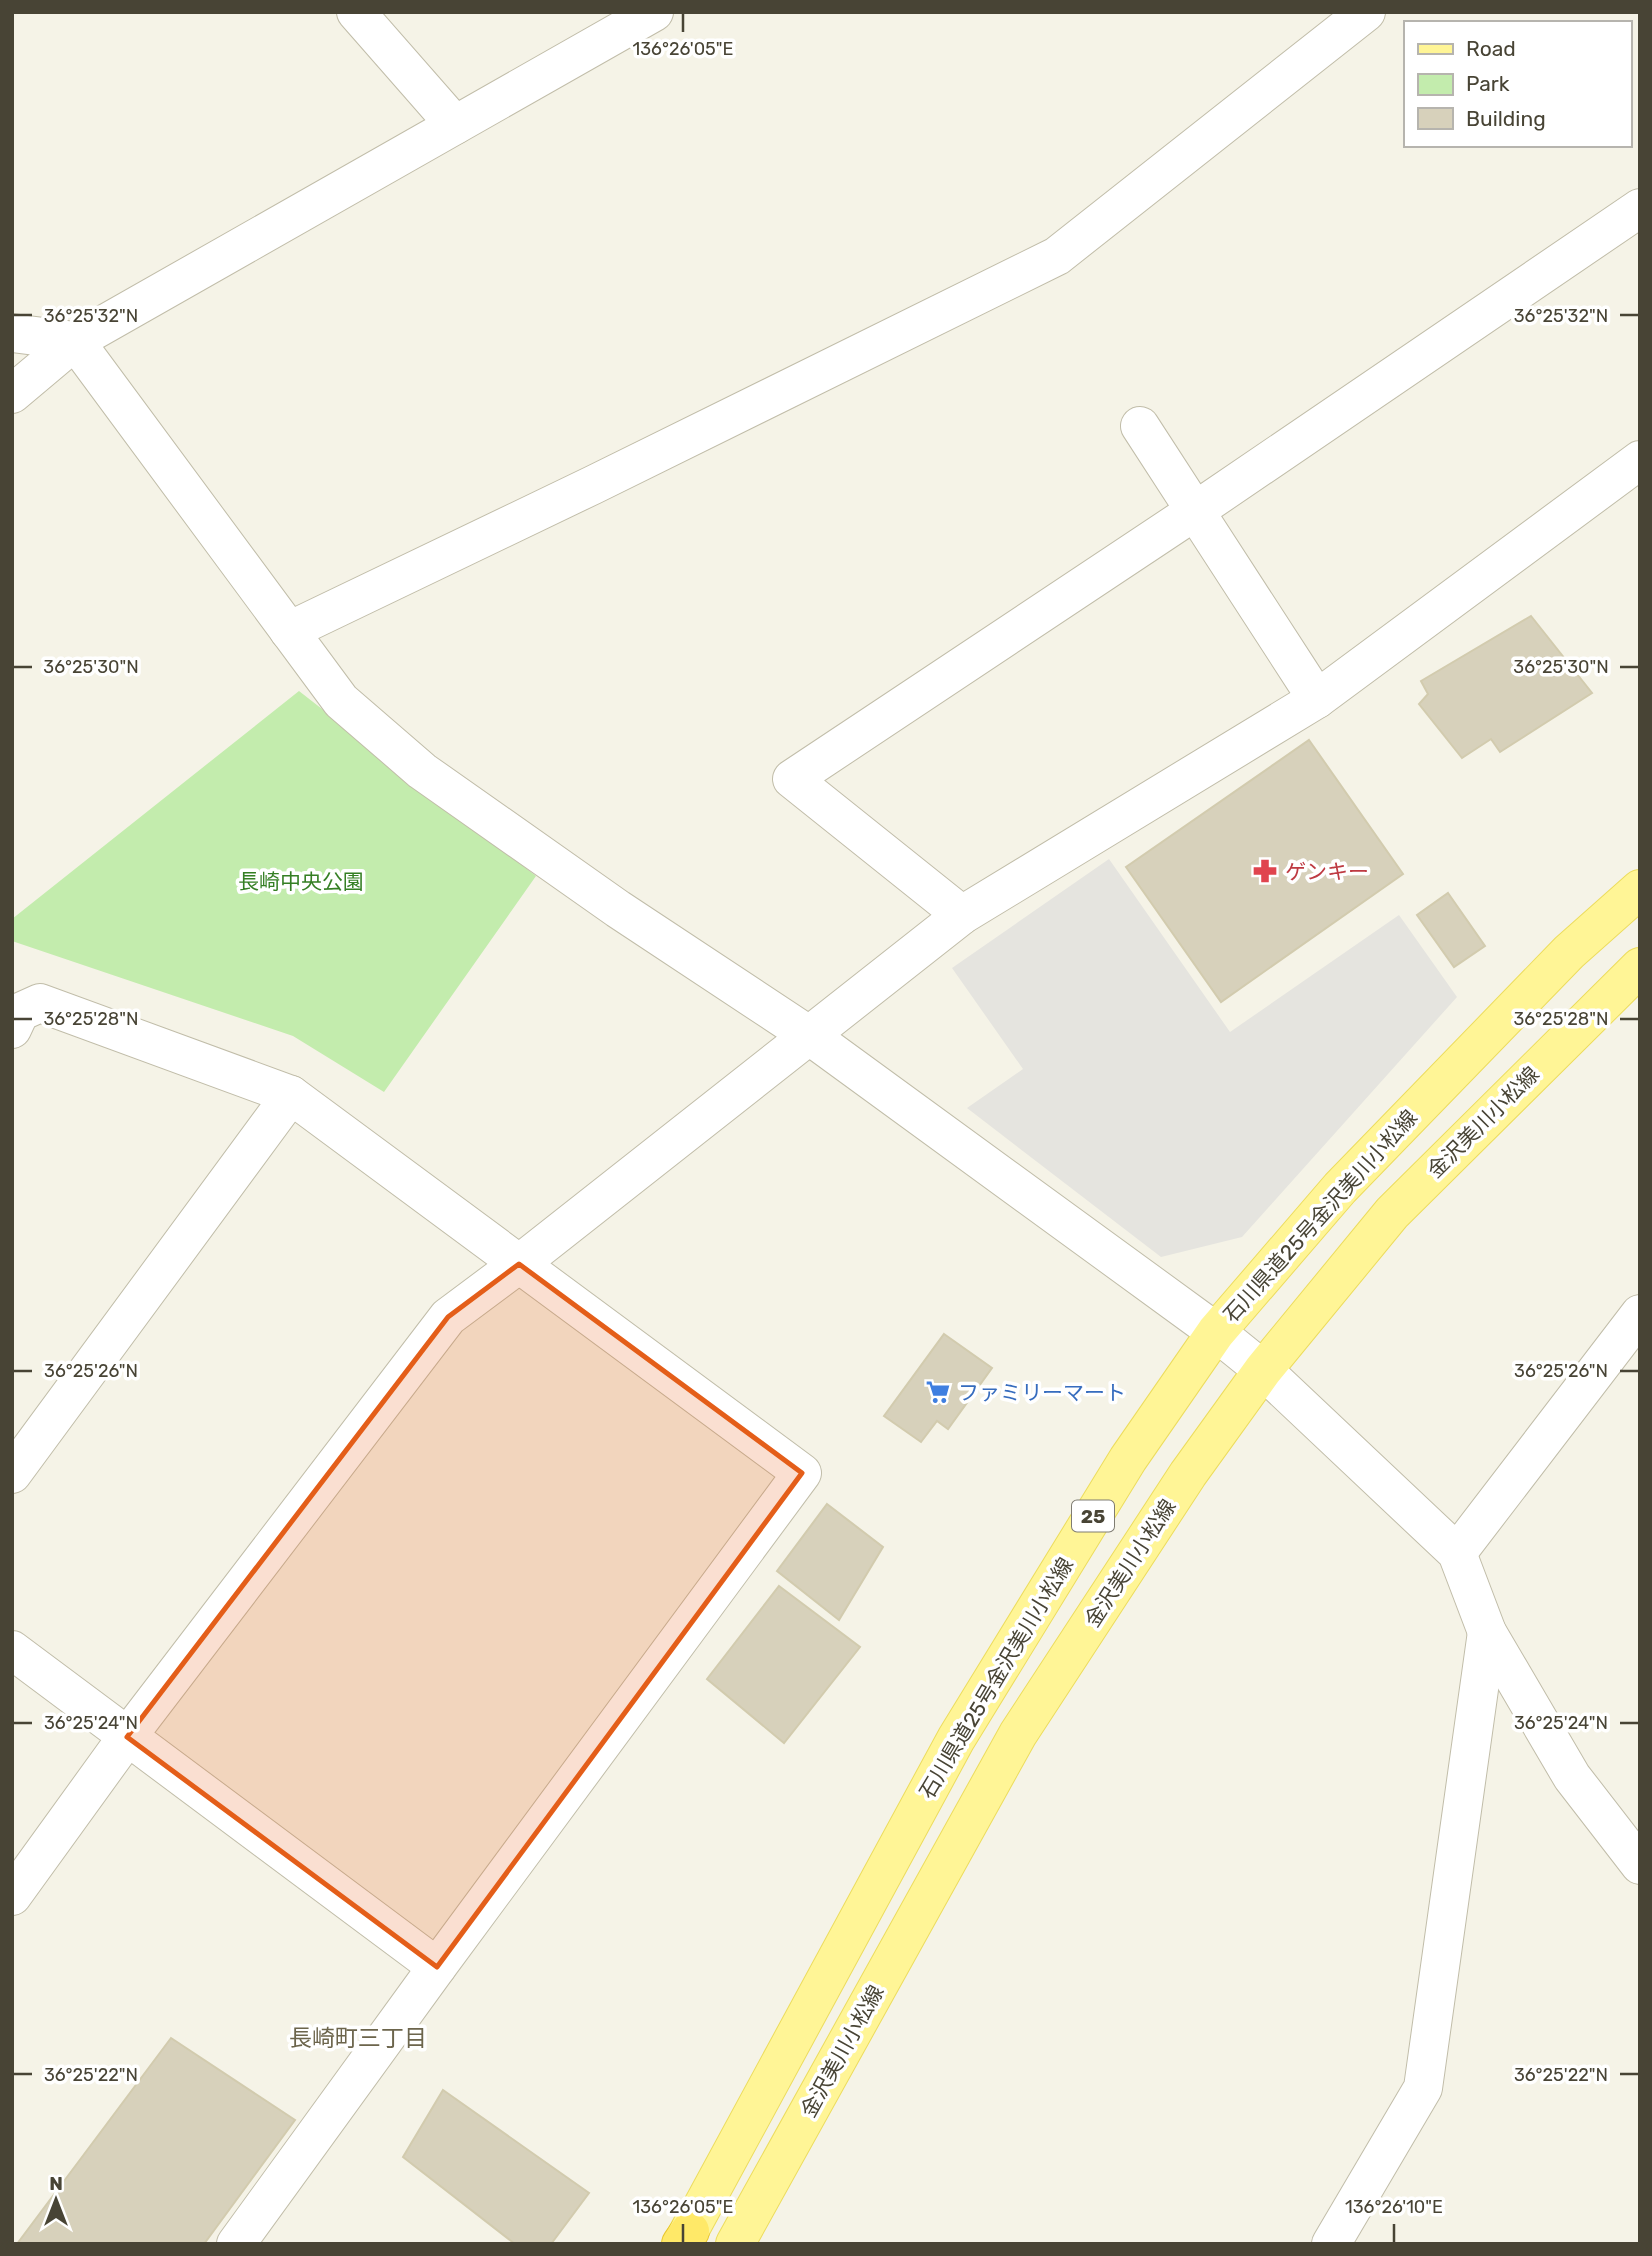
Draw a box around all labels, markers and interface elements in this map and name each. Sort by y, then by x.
legend [1404,21,1631,147]
text: Road [1466,36,1516,61]
text: 136°26'05"E [633,38,733,60]
text: Park [1466,71,1510,96]
text: Building [1466,106,1546,131]
text: 36°25'32"N [44,305,138,327]
text: 36°25'32"N [1514,305,1608,327]
text: 36°25'30"N [43,656,139,678]
text: 36°25'30"N [1513,656,1609,678]
pharmacy icon: ゲンキー [1251,857,1279,885]
place label: ゲンキー [1285,859,1369,884]
park label: 長崎中央公園 [238,869,364,894]
text: 36°25'28"N [43,1008,139,1030]
text: 36°25'28"N [1513,1008,1609,1030]
street label: 金沢美川小松線 [1422,1061,1544,1183]
street label: 石川県道25号金沢美川小松線 [1218,1105,1422,1327]
text: 36°25'26"N [44,1360,138,1382]
text: 36°25'26"N [1514,1360,1608,1382]
supermarket icon: ファミリーマート [924,1378,952,1406]
place label: ファミリーマート [958,1380,1126,1405]
street label: 金沢美川小松線 [1079,1495,1181,1631]
road number: 25 [1072,1500,1114,1532]
street label: 石川県道25号金沢美川小松線 [914,1553,1078,1803]
text: 36°25'24"N [44,1712,138,1734]
text: 36°25'24"N [1514,1712,1608,1734]
street label: 金沢美川小松線 [795,1981,889,2121]
district label: 長崎町三丁目 [289,2024,427,2052]
text: 36°25'22"N [44,2064,138,2086]
text: 36°25'22"N [1514,2064,1608,2086]
north arrow [21,2165,91,2235]
text: N [49,2172,63,2195]
text: 136°26'05"E [633,2196,733,2218]
text: 136°26'10"E [1345,2196,1443,2218]

